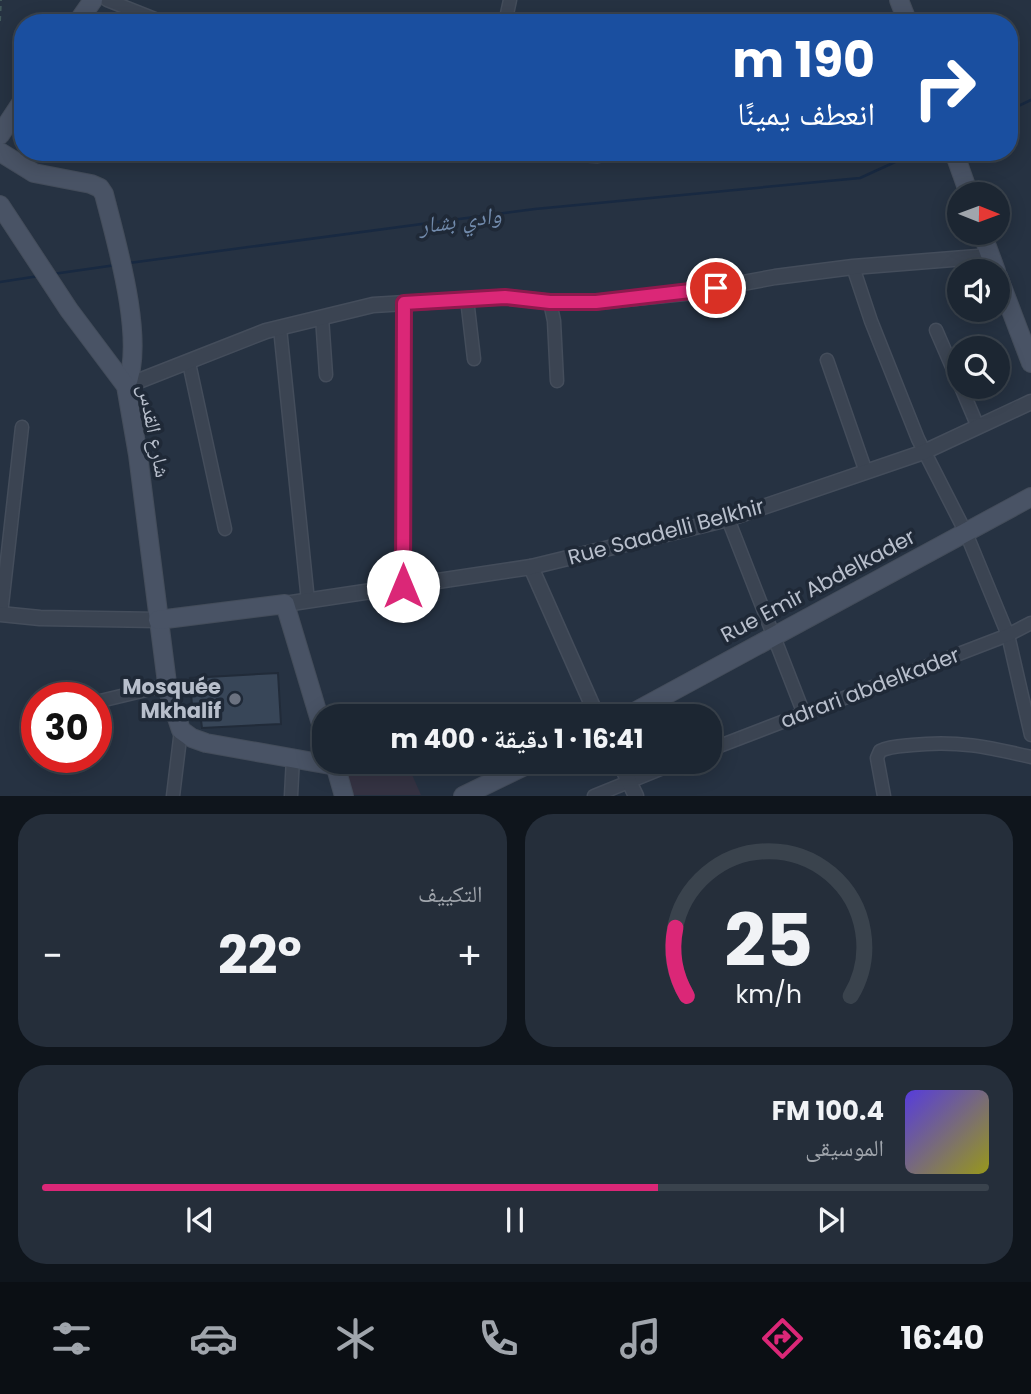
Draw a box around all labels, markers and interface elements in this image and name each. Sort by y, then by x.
text: 190 m [732,26,875,94]
icon: right [899,42,990,133]
text: انعطف يمينًا [737,91,875,136]
north arrow [947,182,1010,245]
map controls [947,182,1010,399]
water label: وادي بشار [415,198,504,245]
pin [686,258,746,318]
button: sound [947,259,1010,322]
icon: arrive [697,269,735,307]
button: search [947,336,1010,399]
street label: شارع القدس [131,382,178,480]
street label: Rue Saadelli Belkhir [564,491,767,572]
street label: Rue Emir Abdelkader [715,522,920,649]
position arrow [366,549,440,623]
street label: adrari abdelkader [776,640,964,735]
place label: Mosquée Mkhalif [122,672,221,725]
speed limit sign: 30 [21,682,112,773]
marker: Mosquée Mkhalif [227,691,243,707]
text: 16:41 · 1 دقيقة · 400 m [390,721,644,757]
text: التكييف [418,878,483,910]
text: 25 [724,891,813,992]
text: 22° [218,919,301,992]
text: − [42,929,63,982]
text: + [457,929,482,982]
text: km/h [735,977,802,1012]
text: 100.4 FM [772,1093,884,1129]
text: الموسيقى [805,1132,884,1164]
icon: previous [181,1201,219,1239]
icon: pause [496,1201,534,1239]
icon: next [812,1201,850,1239]
icon: filters [47,1314,96,1363]
icon: car [189,1314,238,1363]
icon: climate [331,1314,380,1363]
icon: phone [474,1314,523,1363]
icon: music [616,1314,665,1363]
icon: directions [758,1314,807,1363]
text: 16:40 [900,1315,984,1360]

